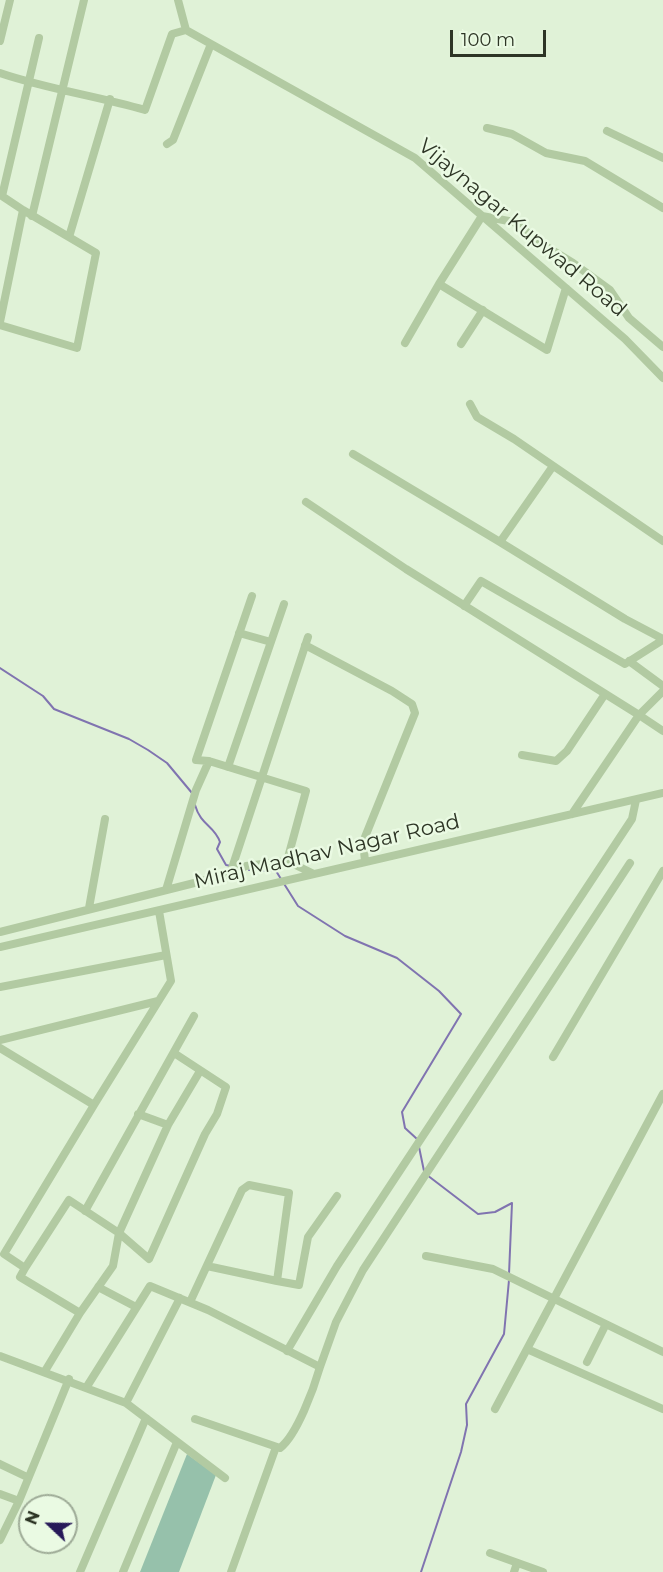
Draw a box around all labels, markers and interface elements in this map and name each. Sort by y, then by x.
scale bar [453,18,549,56]
text: 100 m [461,29,515,51]
street label: Vijaynagar Kupwad Road [413,134,631,322]
street label: Miraj Madhav Nagar Road [192,809,462,895]
north arrow [18,1494,78,1554]
text: N [21,1508,44,1527]

